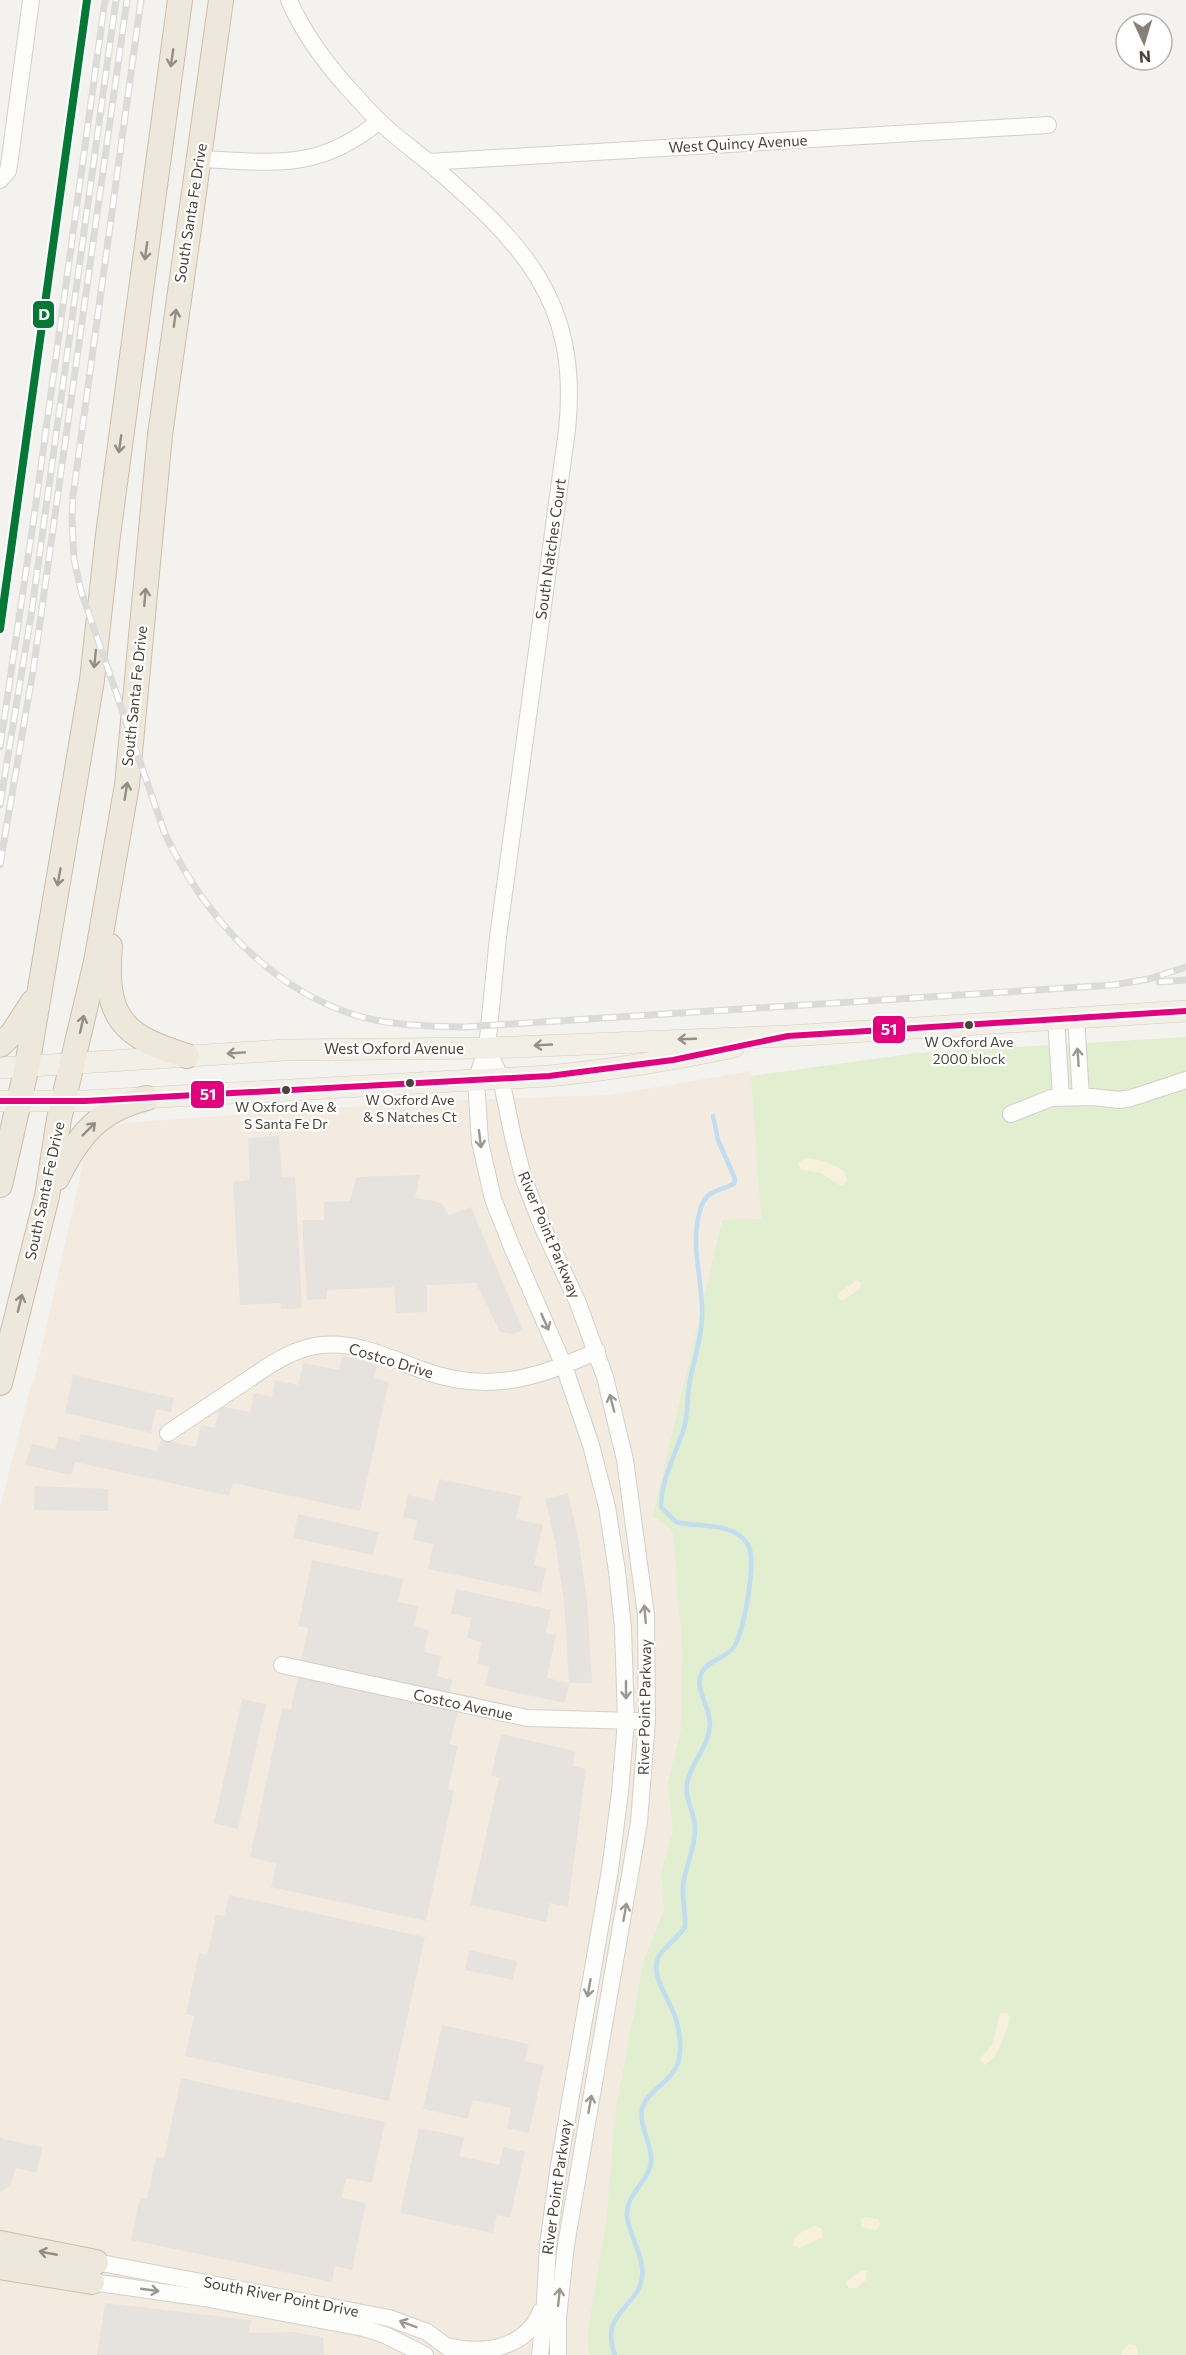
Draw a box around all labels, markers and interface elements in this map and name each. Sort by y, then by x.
north arrow [1114,12,1174,72]
one-way arrow [167,48,178,67]
text: N [1138,48,1152,67]
street label: West Quincy Avenue [668,130,808,156]
street label: South Santa Fe Drive [170,142,210,284]
one-way arrow [141,241,152,261]
line badge: D [32,300,55,329]
text: D [38,304,50,323]
one-way arrow [170,309,181,329]
one-way arrow [115,434,126,454]
street label: South Natches Court [531,477,569,621]
one-way arrow [140,588,151,608]
street label: South Santa Fe Drive [118,625,150,767]
one-way arrow [89,648,100,668]
one-way arrow [120,782,131,802]
one-way arrow [53,867,64,887]
one-way arrow [76,1015,88,1034]
line badge: 51 [872,1015,906,1044]
text: 51 [881,1019,897,1038]
marker: W Oxford Ave 2000 block [963,1019,975,1031]
one-way arrow [678,1033,698,1044]
place label: W Oxford Ave 2000 block [925,1033,1013,1067]
street label: West Oxford Avenue [324,1039,464,1057]
one-way arrow [533,1039,553,1050]
one-way arrow [1073,1047,1084,1067]
one-way arrow [226,1048,246,1059]
marker: W Oxford Ave & S Natches Ct [404,1077,416,1089]
line badge: 51 [190,1080,225,1109]
text: 51 [200,1084,216,1103]
marker: W Oxford Ave & S Santa Fe Dr [280,1084,292,1096]
place label: W Oxford Ave & S Natches Ct [363,1091,457,1125]
place label: W Oxford Ave & S Santa Fe Dr [235,1098,338,1132]
street label: South Santa Fe Drive [21,1120,68,1262]
one-way arrow [81,1121,96,1136]
one-way arrow [475,1129,486,1148]
street label: River Point Parkway [515,1168,585,1301]
one-way arrow [15,1294,26,1313]
one-way arrow [540,1312,551,1331]
street label: Costco Drive [347,1339,436,1381]
one-way arrow [606,1394,618,1413]
one-way arrow [640,1604,651,1624]
street label: River Point Parkway [634,1638,654,1775]
one-way arrow [620,1680,632,1700]
street label: Costco Avenue [412,1685,515,1723]
one-way arrow [620,1903,631,1923]
one-way arrow [583,1977,594,1997]
one-way arrow [585,2095,596,2115]
street label: River Point Parkway [538,2118,574,2256]
one-way arrow [39,2247,59,2258]
street label: South River Point Drive [202,2272,360,2320]
one-way arrow [139,2285,159,2296]
one-way arrow [554,2287,565,2307]
one-way arrow [399,2318,418,2329]

